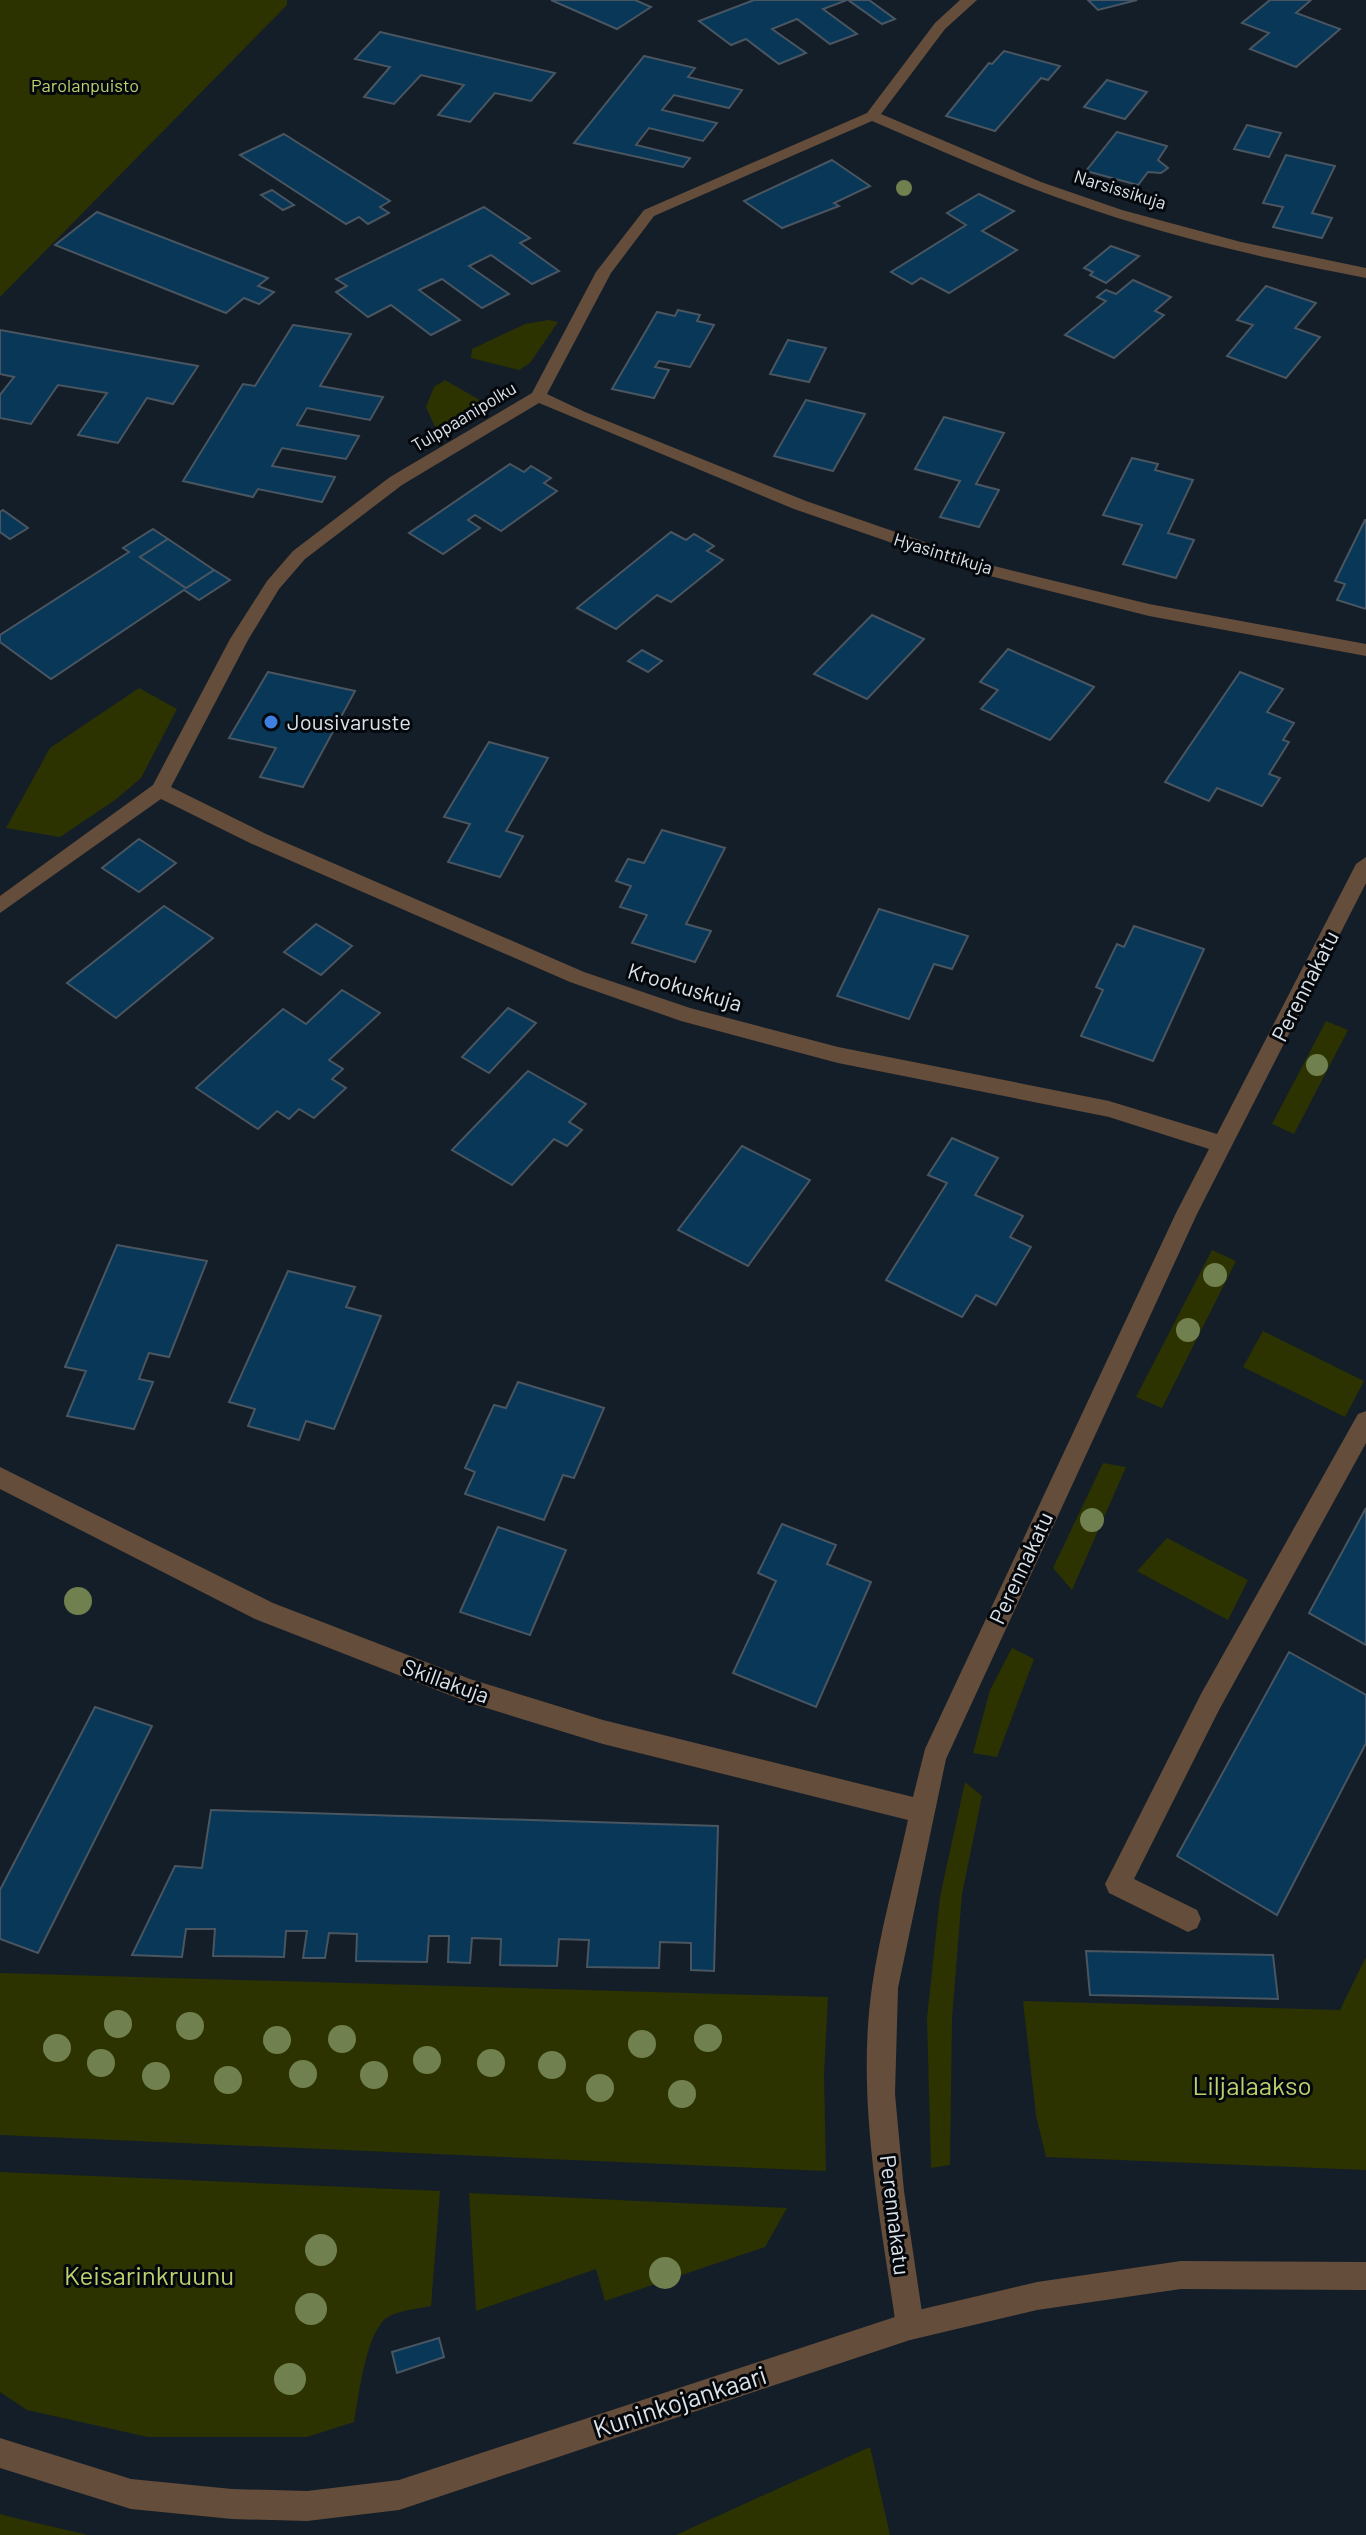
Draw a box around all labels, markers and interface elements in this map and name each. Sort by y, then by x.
park label: Parolanpuisto [31,74,139,96]
street label: Narsissikuja [1072,165,1169,213]
street label: Tulppaanipolku [407,376,520,456]
street label: Hyasinttikuja [891,528,995,578]
place label: Jousivaruste [287,708,411,734]
marker: Jousivaruste [262,713,280,731]
street label: Perennakatu [1265,926,1343,1045]
street label: Krookuskuja [625,956,746,1016]
street label: Perennakatu [983,1507,1057,1628]
street label: Skillakuja [399,1652,493,1708]
park label: Liljalaakso [1192,2069,1312,2100]
street label: Perennakatu [876,2153,916,2276]
park label: Keisarinkruunu [64,2259,234,2290]
street label: Kuninkojankaari [589,2358,770,2443]

